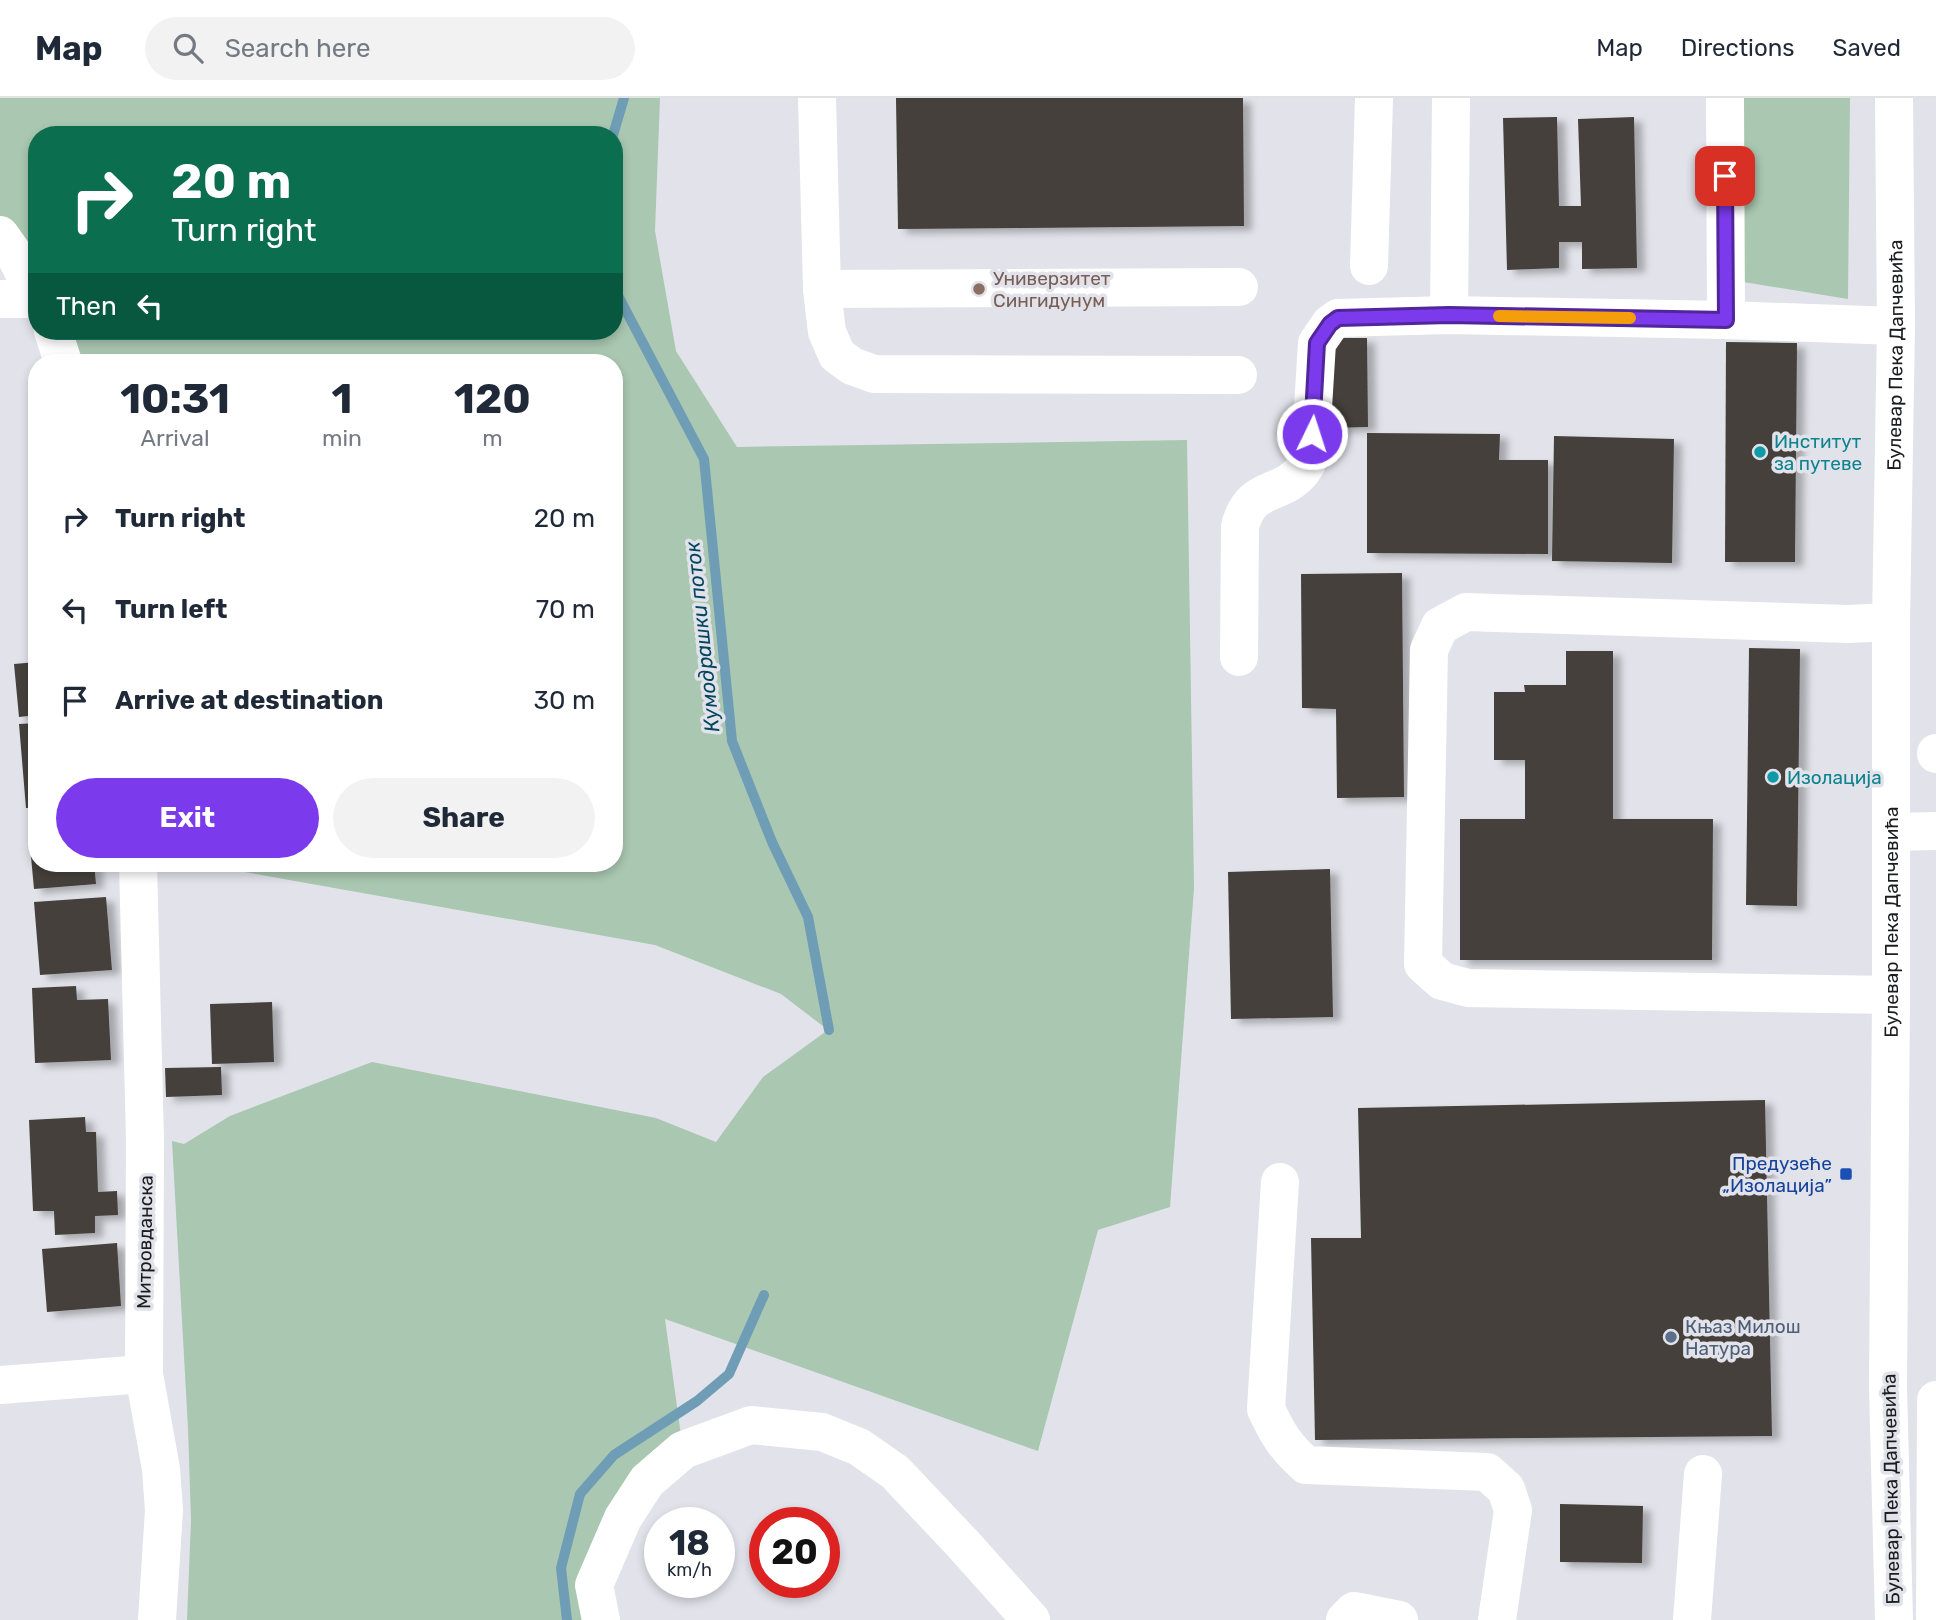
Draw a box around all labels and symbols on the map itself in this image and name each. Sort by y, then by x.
pin [1695,146,1755,206]
street label: Булевар Пека Дапчевића [1882,239,1908,471]
place label: Универзитет Сингидунум [993,267,1111,312]
marker: Универзитет Сингидунум [971,281,987,297]
position arrow [1275,397,1349,471]
place label: Институт за путеве [1774,430,1862,475]
marker: Институт за путеве [1752,444,1768,460]
water label: Кумодрашки поток [679,540,724,734]
place label: Изолација [1787,766,1882,789]
marker: Изолација [1765,769,1781,785]
street label: Булевар Пека Дапчевића [1879,807,1903,1038]
place label: Предузеће „Изолација” [1722,1152,1832,1197]
marker: Предузеће „Изолација” [1838,1166,1854,1182]
street label: Митровданска [132,1175,158,1309]
place label: Књаз Милош Натура [1685,1315,1801,1360]
marker: Књаз Милош Натура [1663,1329,1679,1345]
street label: Булевар Пека Дапчевића [1877,1373,1905,1605]
speed limit sign: 20 [749,1507,840,1598]

